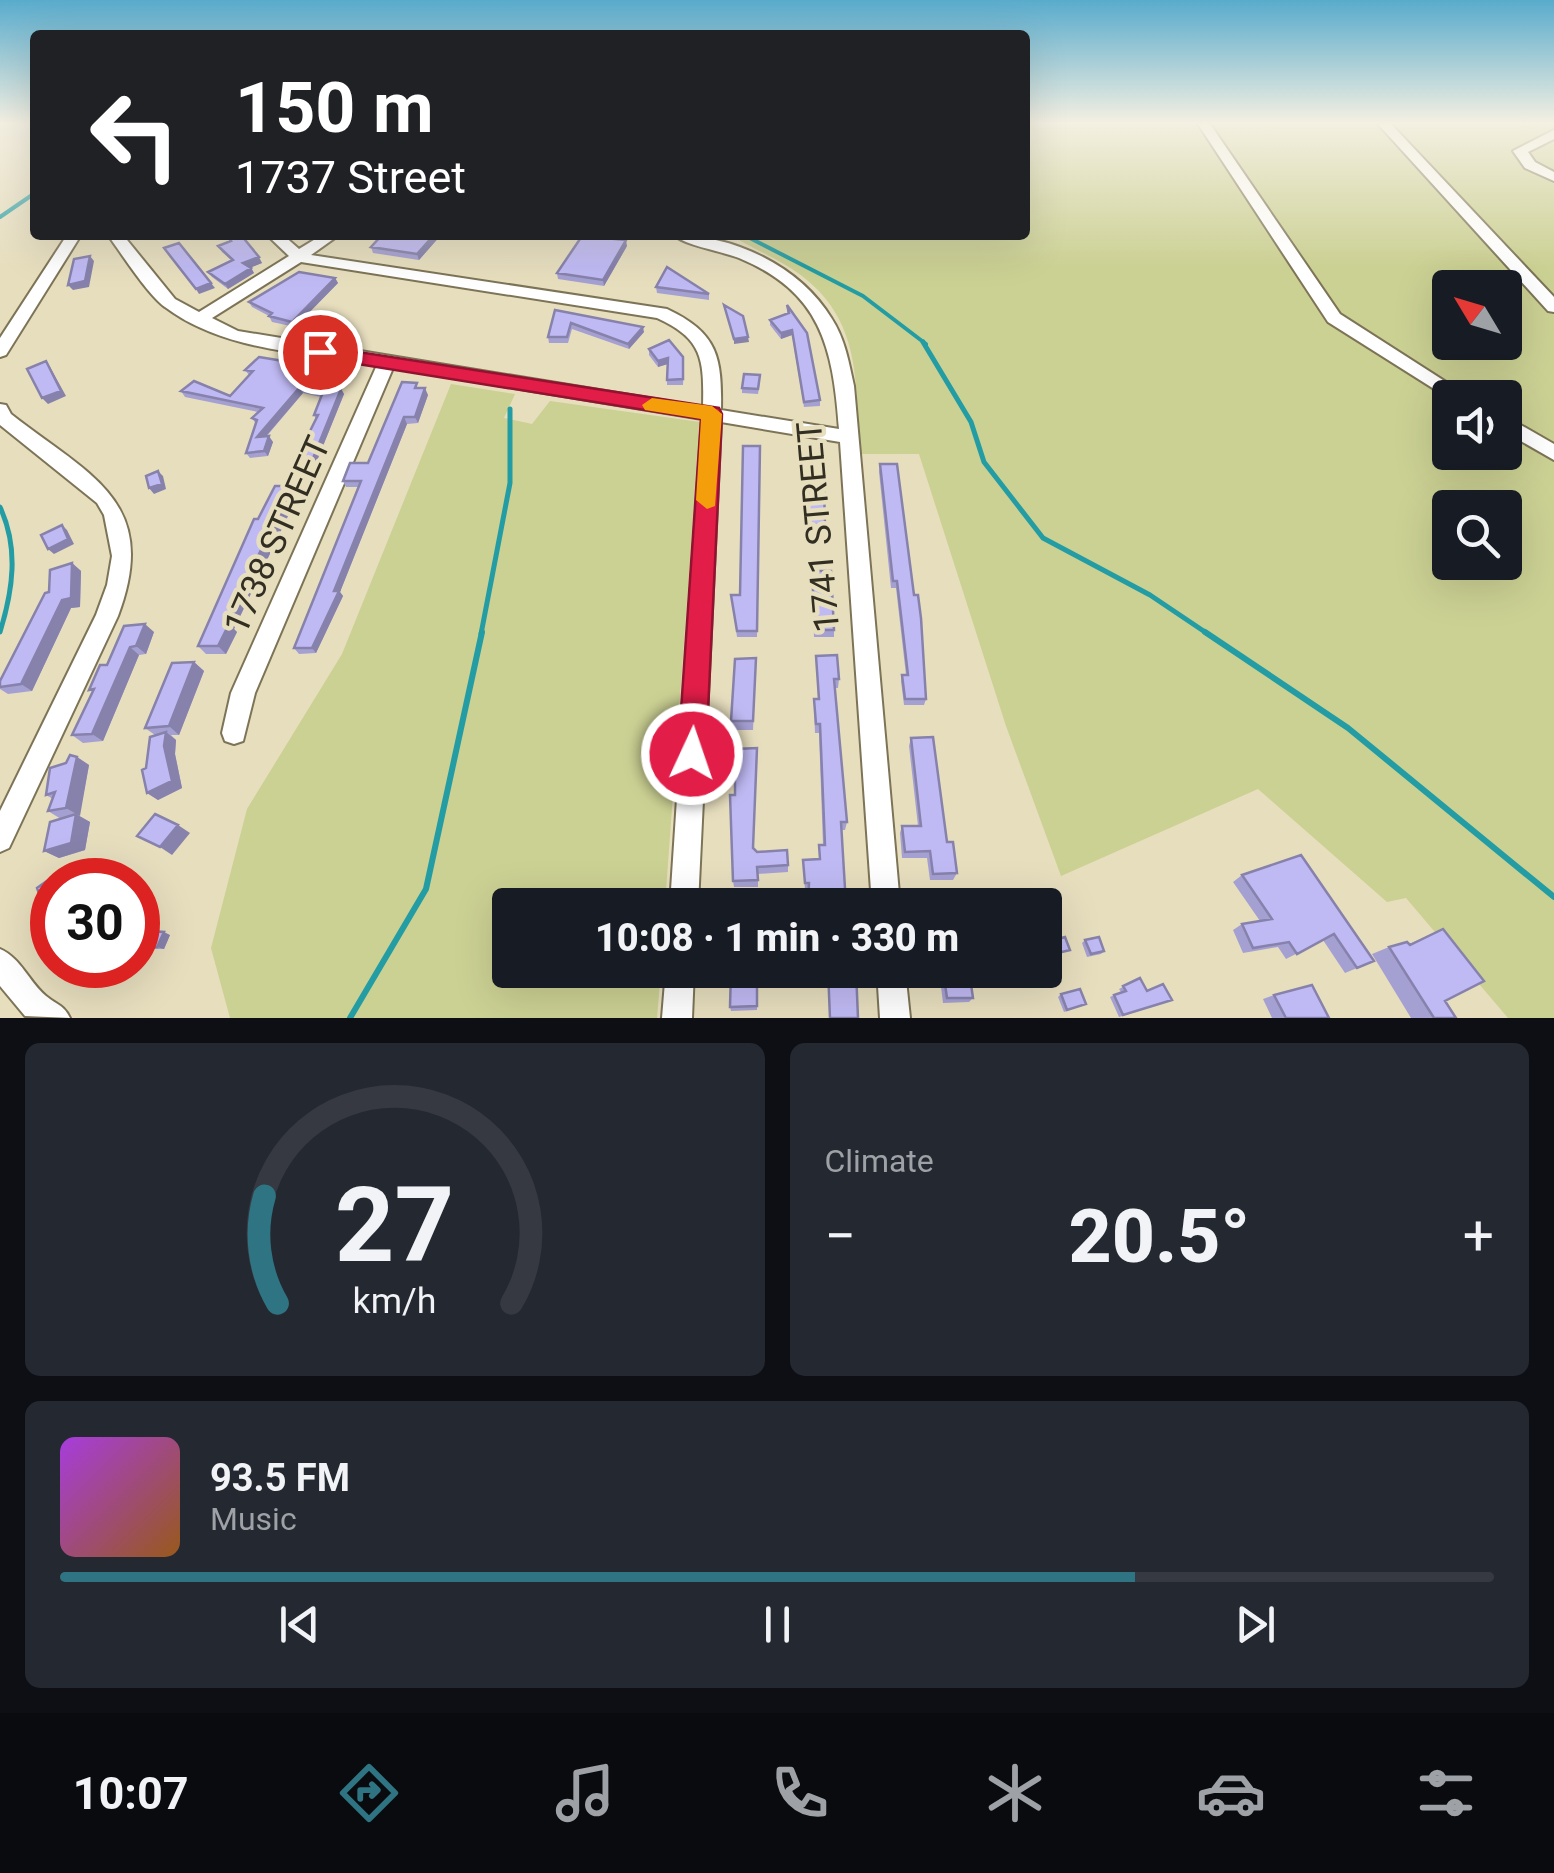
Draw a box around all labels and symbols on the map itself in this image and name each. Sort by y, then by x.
north arrow [1432,270,1522,360]
pin [278,310,363,395]
street label: 1741 STREET [789,420,848,634]
street label: 1738 STREET [216,430,339,640]
position arrow [640,702,744,806]
speed limit sign: 30 [30,858,160,988]

